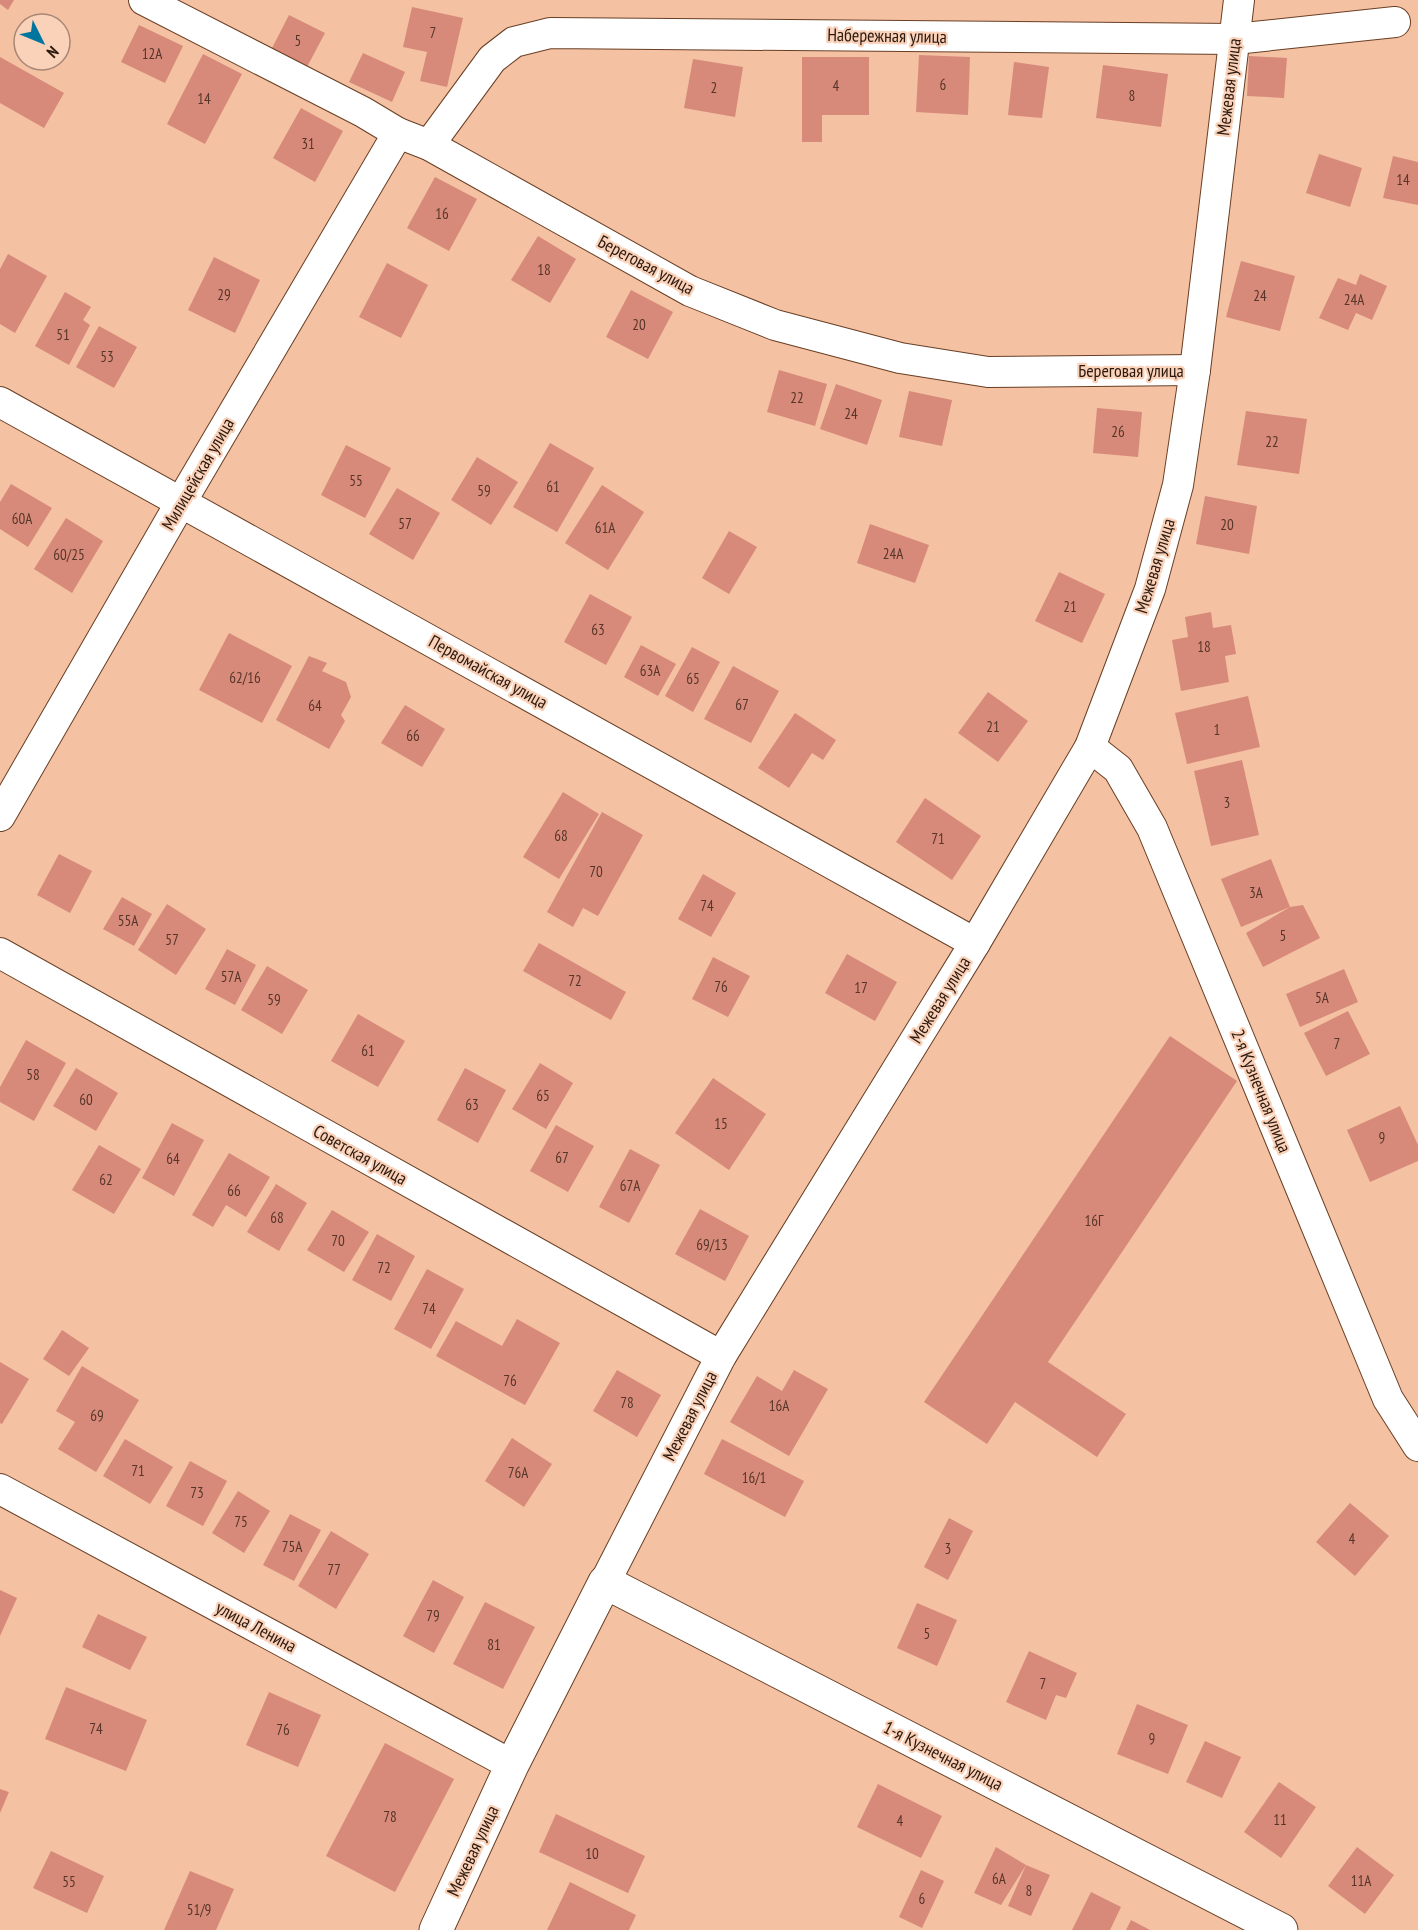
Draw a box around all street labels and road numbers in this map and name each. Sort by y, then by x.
street label: Набережная улица [827,23,947,48]
street label: Межевая улица [1211,37,1246,137]
street label: Береговая улица [594,230,698,300]
street label: Береговая улица [1078,359,1184,382]
street label: Милицейская улица [156,413,239,534]
street label: Межевая улица [1129,516,1180,616]
street label: Первомайская улица [425,629,552,714]
street label: Межевая улица [904,952,975,1047]
street label: 2-я Кузнечная улица [1226,1026,1297,1156]
street label: Советская улица [309,1119,411,1190]
street label: Межевая улица [657,1367,722,1465]
street label: улица Ленина [212,1596,300,1657]
street label: 1-я Кузнечная улица [880,1716,1007,1796]
street label: Межевая улица [441,1802,504,1900]

